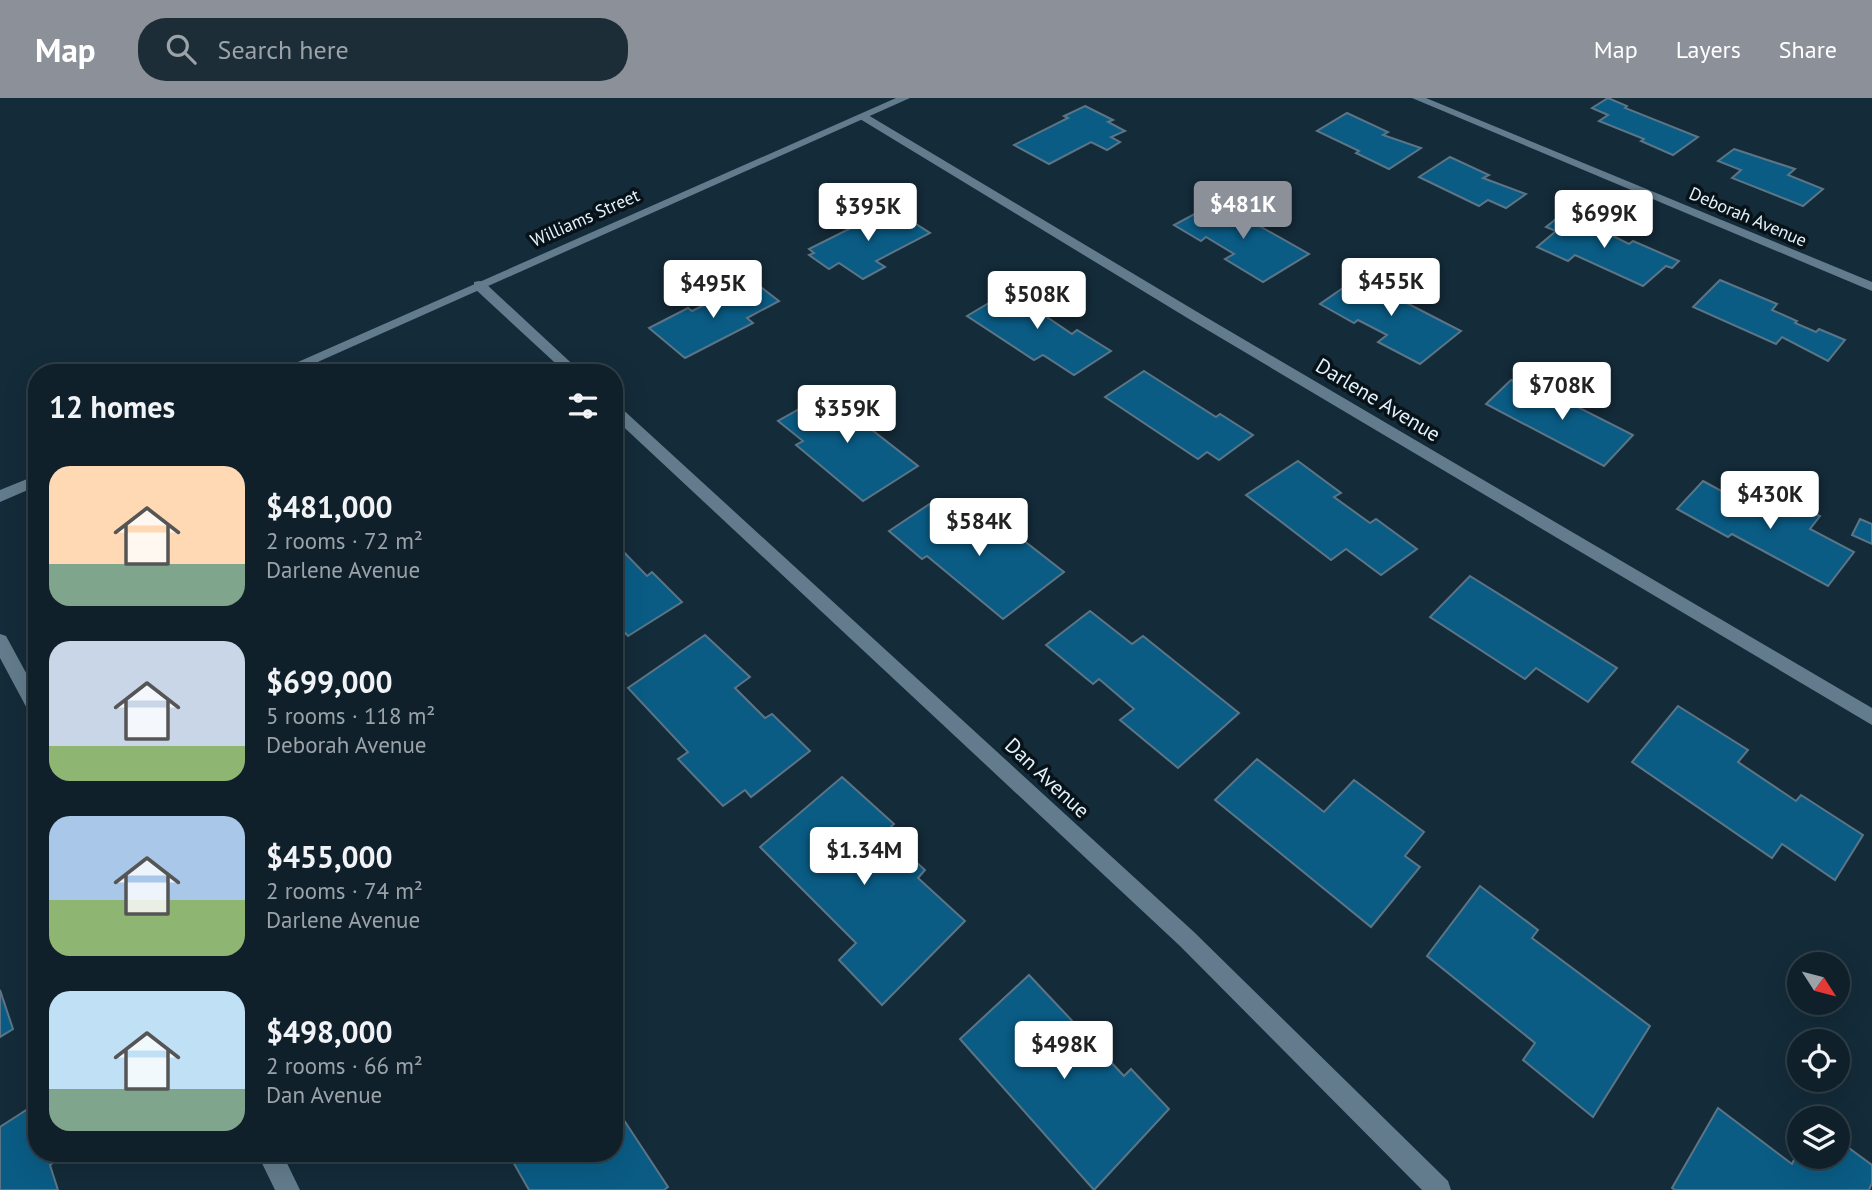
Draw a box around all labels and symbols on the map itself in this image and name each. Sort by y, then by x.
pin: $481K [1194,181,1292,241]
street label: Deborah Avenue [1686,181,1811,252]
street label: Williams Street [527,183,643,252]
pin: $395K [819,184,917,243]
pin: $699K [1555,190,1653,250]
pin: $455K [1342,258,1440,318]
pin: $495K [664,260,762,320]
pin: $508K [988,272,1086,331]
street label: Darlene Avenue [1311,352,1446,447]
pin: $708K [1513,362,1611,422]
pin: $359K [798,386,896,445]
pin: $430K [1721,472,1819,531]
pin: $584K [930,498,1028,558]
street label: Dan Avenue [999,732,1095,824]
pin: $1.34M [807,828,921,887]
north arrow [1787,952,1850,1015]
pin: $498K [1015,1021,1113,1081]

